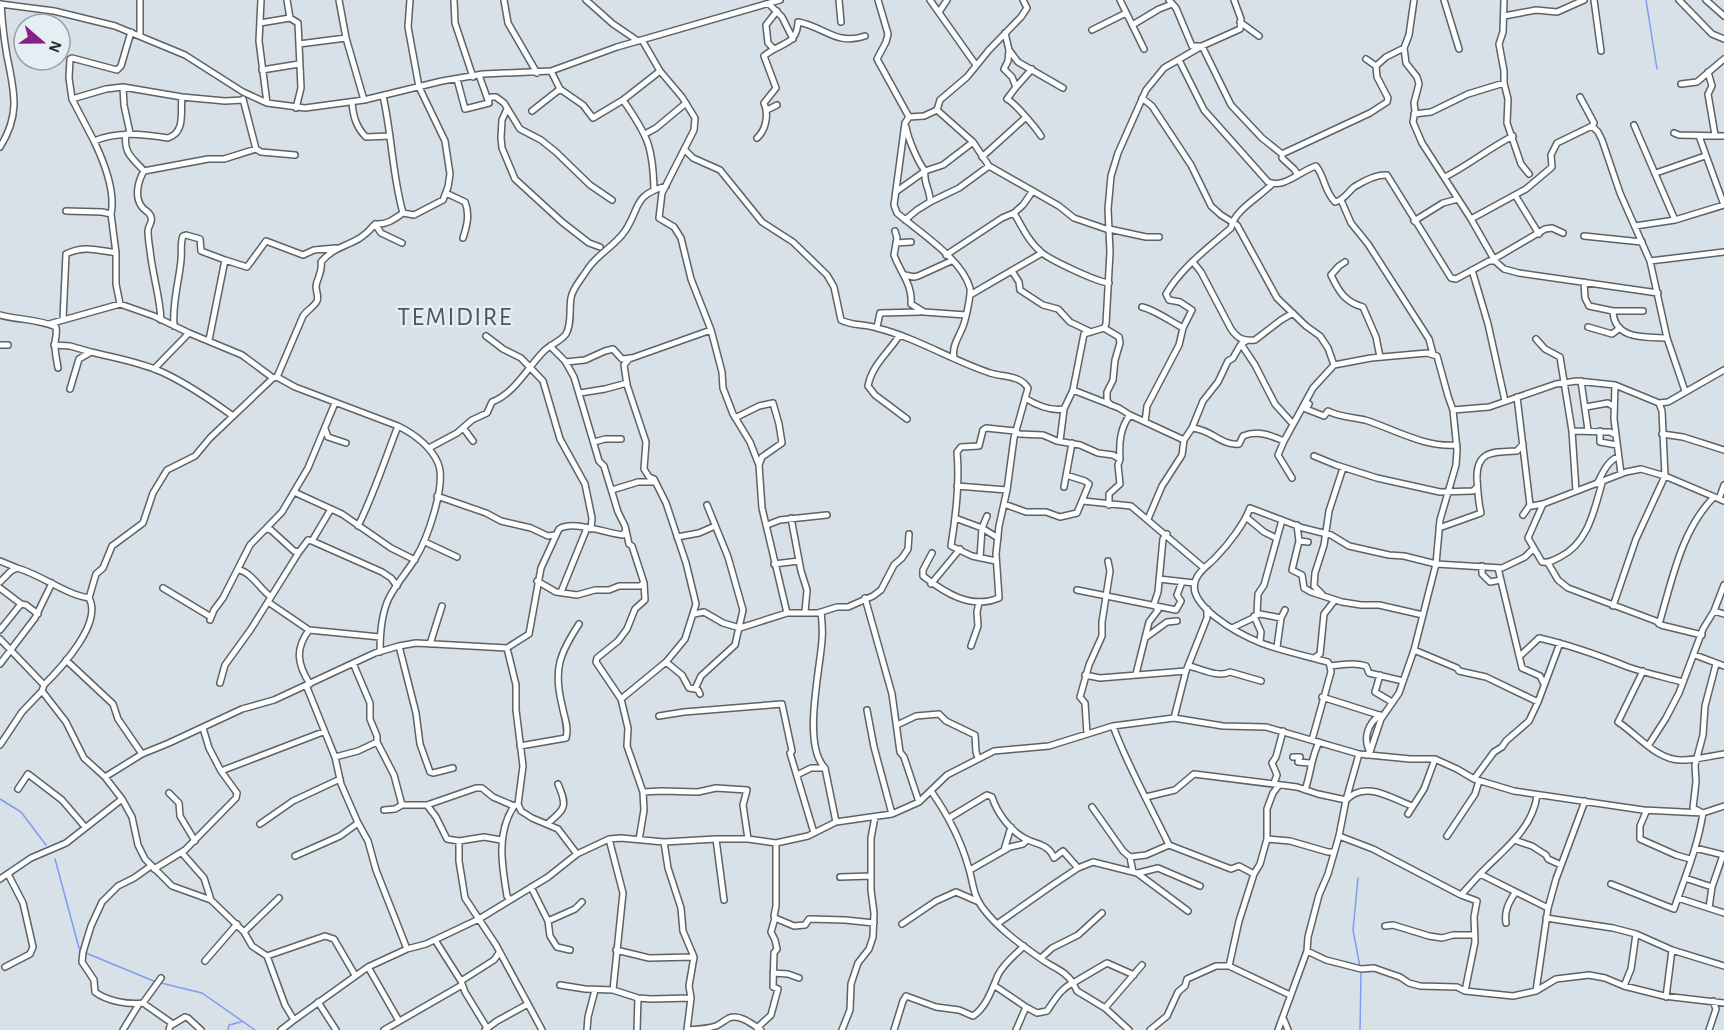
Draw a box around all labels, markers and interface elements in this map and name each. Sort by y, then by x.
north arrow [12,12,72,72]
text: N [46,39,65,55]
district label: TEMIDIRE [397,304,513,330]

